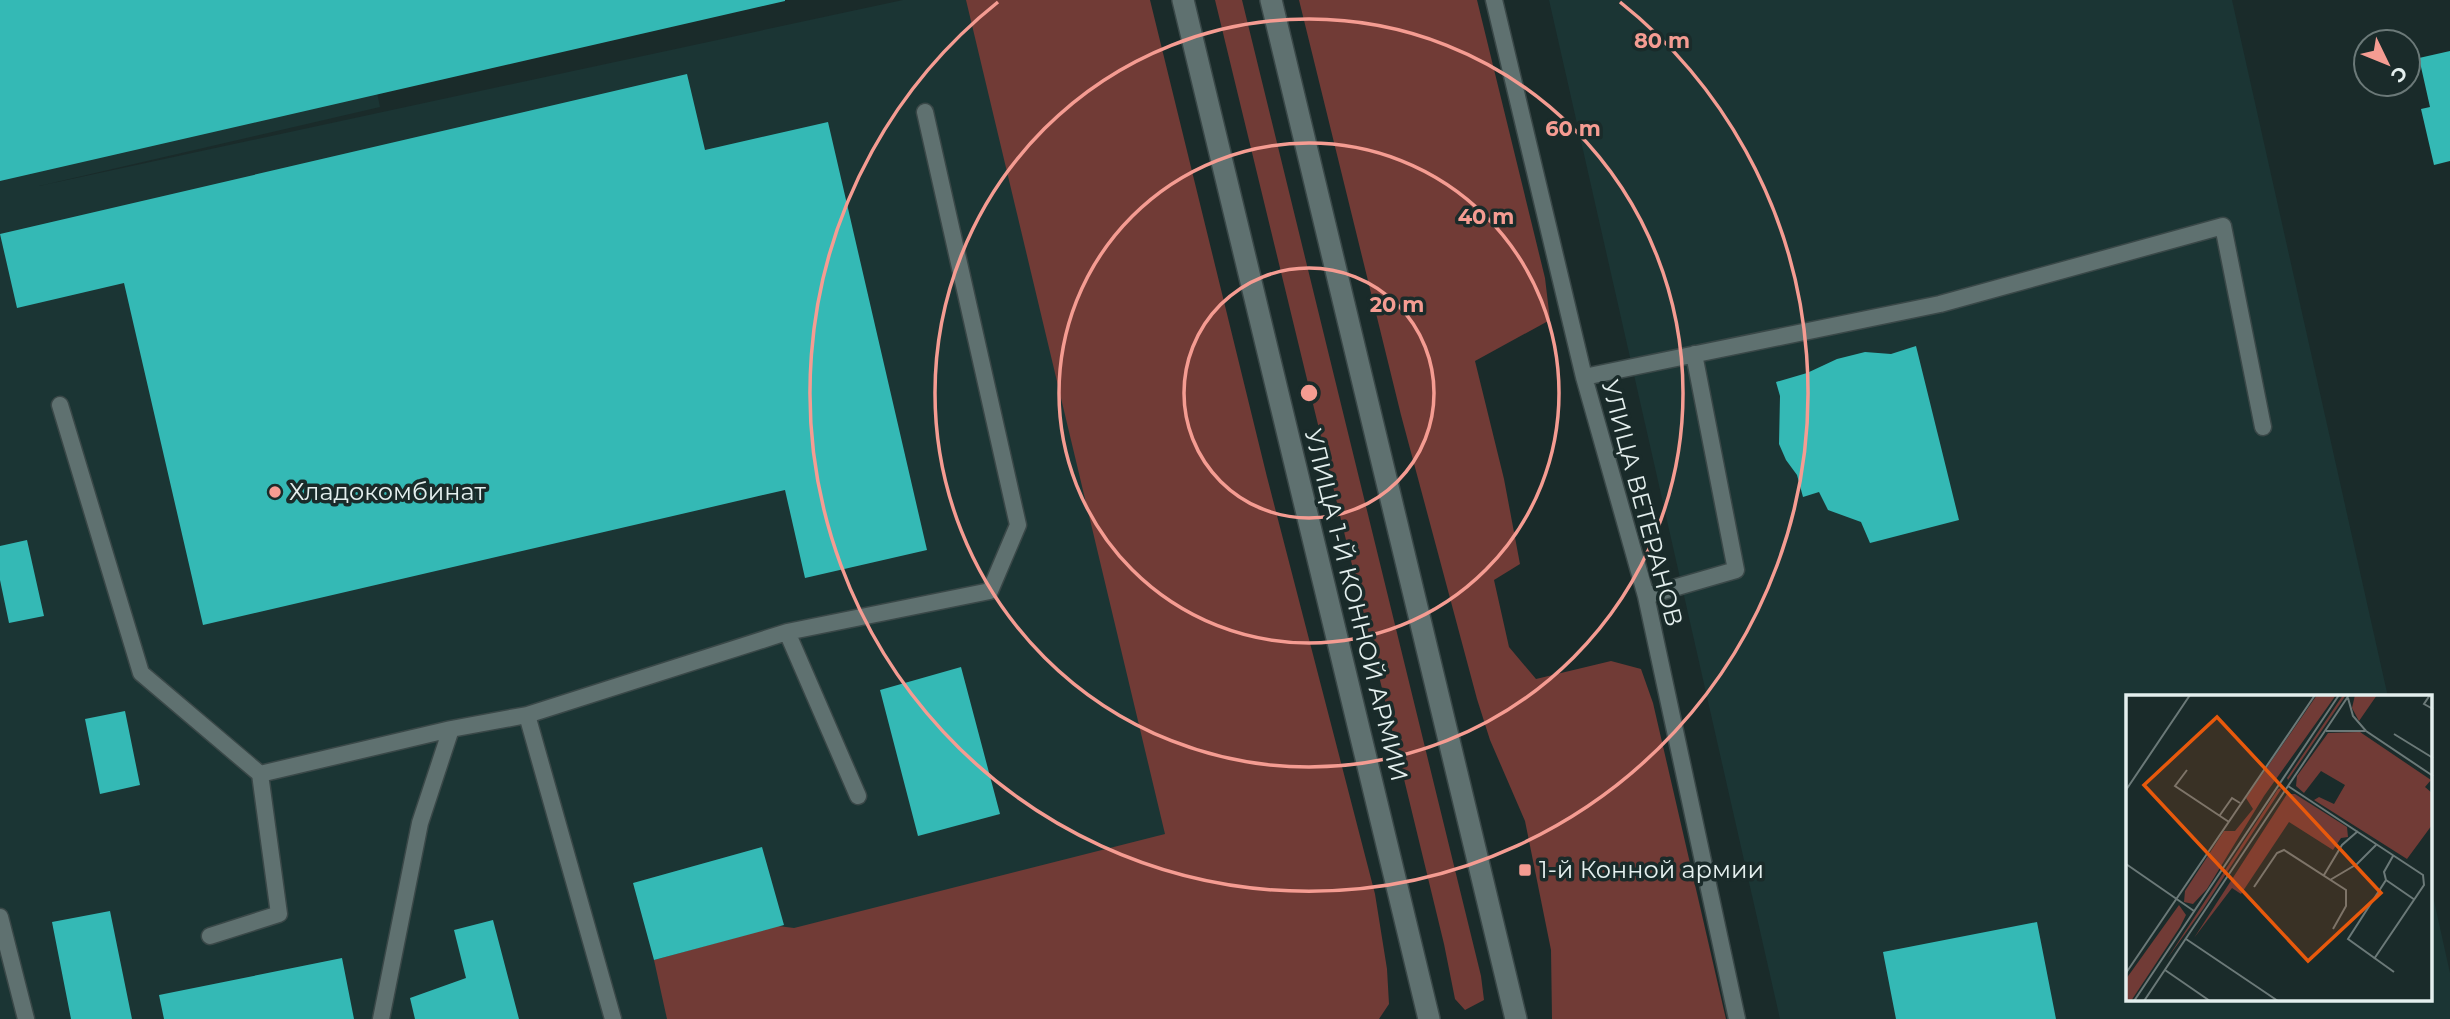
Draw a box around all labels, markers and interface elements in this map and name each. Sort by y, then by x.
text: 80 m [1634,28,1690,53]
north arrow [2352,28,2422,98]
text: С [2386,61,2412,87]
text: 60 m [1545,116,1601,141]
text: 40 m [1458,204,1514,229]
text: 20 m [1370,292,1424,317]
street label: УЛИЦА ВЕТЕРАНОВ [1596,376,1689,629]
centre of rings [1297,381,1321,405]
street label: УЛИЦА 1-Й КОННОЙ АРМИИ [1299,426,1414,784]
place label: Хладокомбинат [289,477,487,506]
marker: Хладокомбинат [267,484,283,500]
inset map [2126,695,2432,1002]
place label: 1-й Конной армии [1539,855,1764,884]
marker: 1-й Конной армии [1517,862,1533,878]

